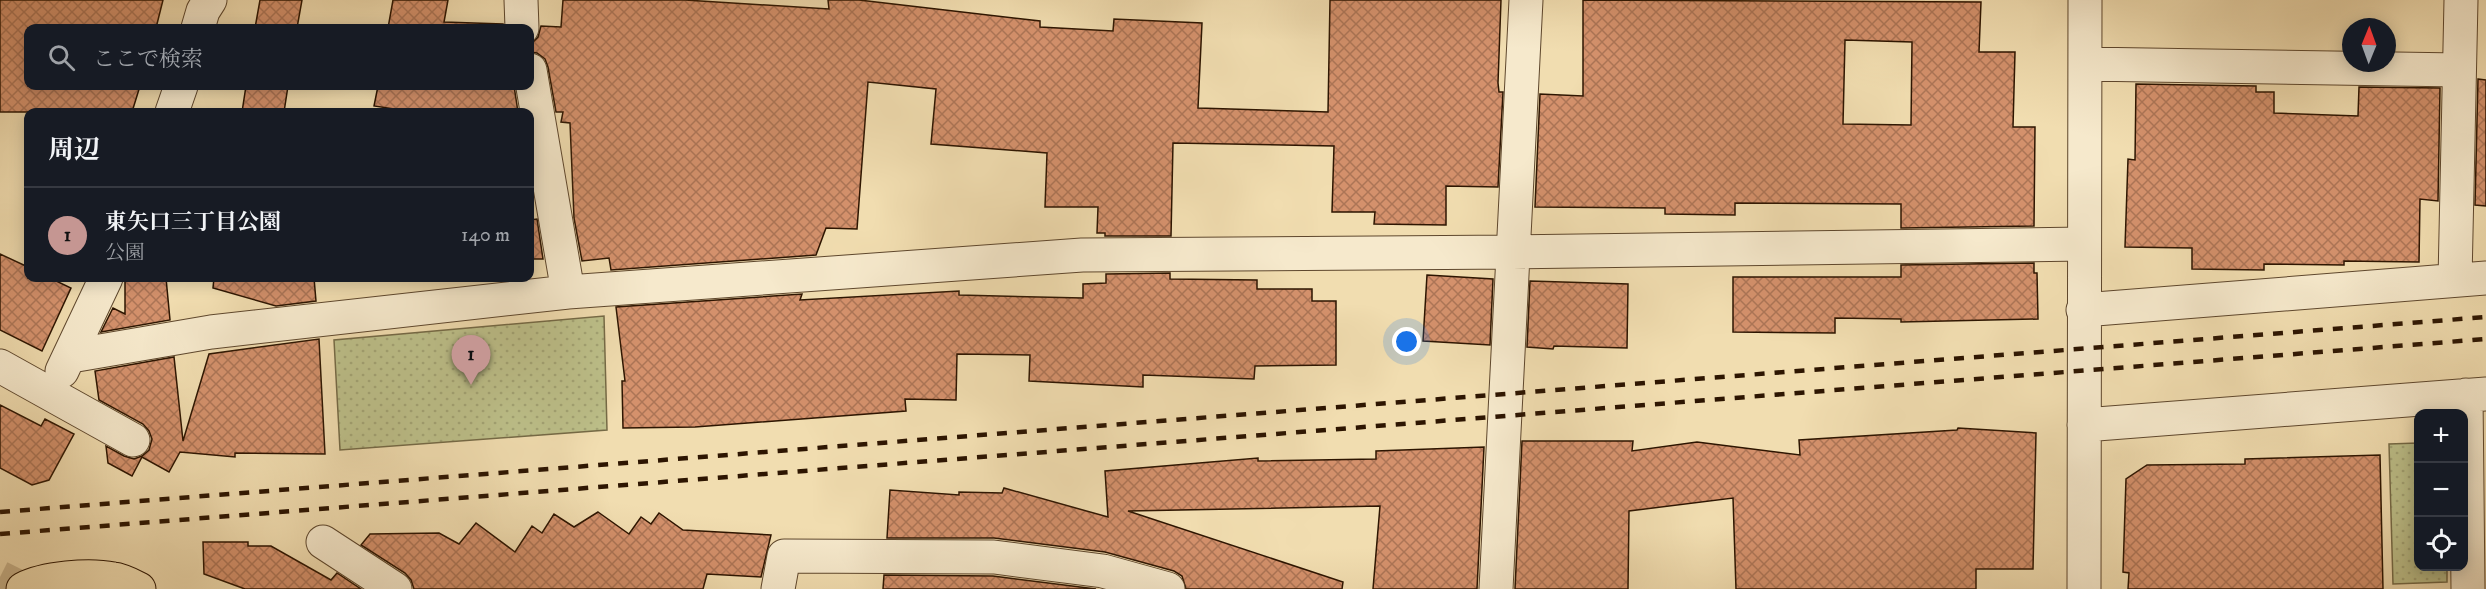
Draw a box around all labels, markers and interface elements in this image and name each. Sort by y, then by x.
north arrow [2342,18,2396,72]
search box [24,24,534,90]
icon: search [45,41,78,74]
text: ここで検索 [93,46,203,73]
text: 周辺 [48,134,100,167]
text: 東矢口三丁目公園 [105,209,281,236]
text: 1 [64,223,71,248]
text: 140 m [461,223,510,248]
text: 公園 [105,241,145,266]
your location [1392,327,1421,356]
pin: 1 [452,336,490,385]
map controls [2414,409,2468,571]
button: + [2414,409,2468,463]
button: − [2414,463,2468,517]
button: locate [2414,517,2468,571]

